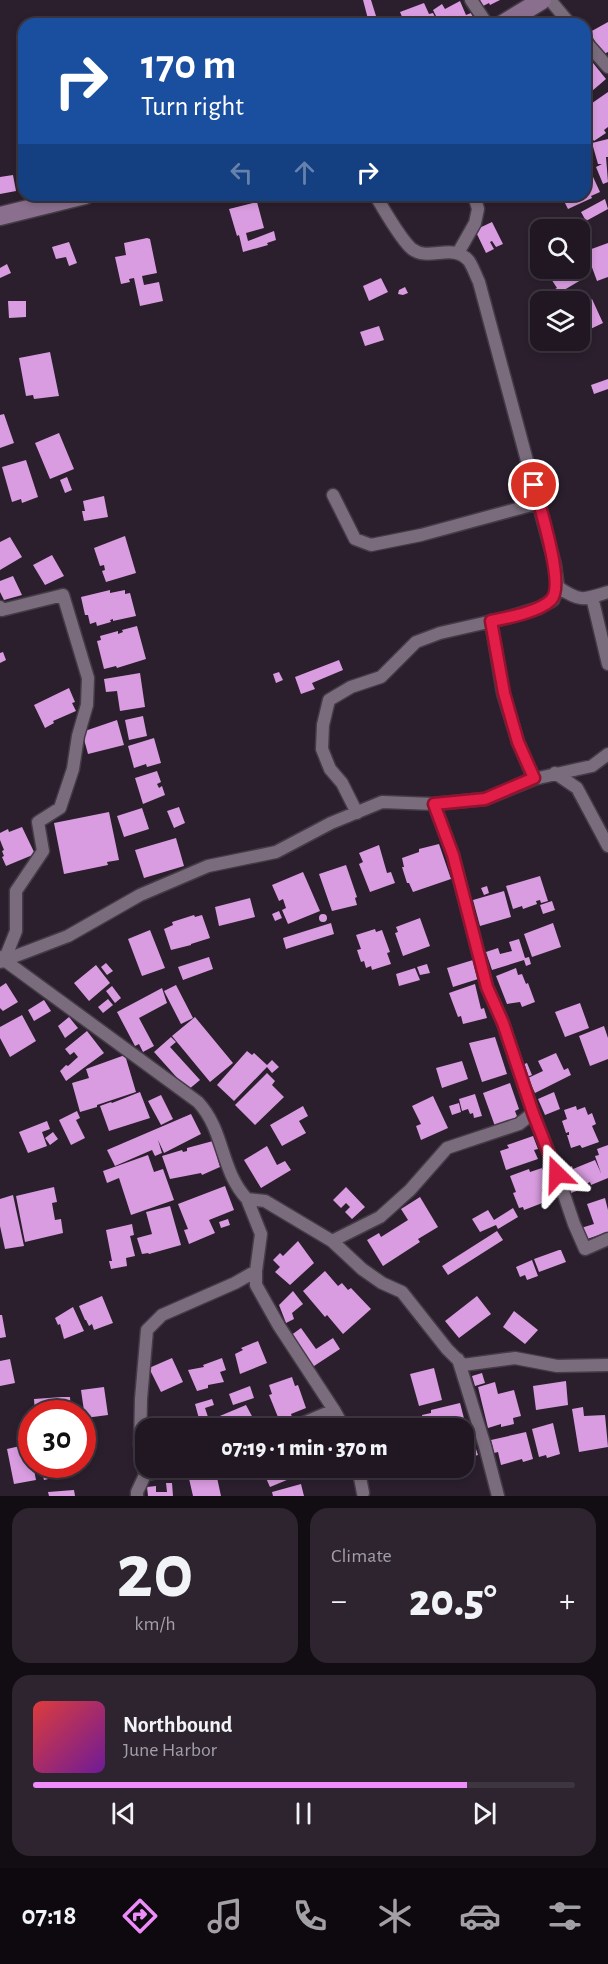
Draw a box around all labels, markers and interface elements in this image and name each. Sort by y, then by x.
icon: right [42,42,120,120]
text: 170 m [141,44,236,86]
text: Turn right [141,93,244,120]
icon: left [225,156,258,189]
icon: ahead [288,156,321,189]
icon: right [351,156,384,189]
map controls [530,219,590,351]
button: search [530,219,590,279]
button: layers [530,291,590,351]
pin [508,459,559,510]
icon: arrive [517,468,550,501]
position arrow [525,1142,589,1206]
speed limit sign: 30 [18,1400,96,1478]
text: 07:19 · 1 min · 370 m [221,1437,388,1459]
text: 20 [116,1534,194,1612]
text: Climate [331,1546,392,1566]
text: 20.5° [409,1579,497,1624]
text: − [331,1585,347,1618]
text: + [559,1585,575,1618]
text: km/h [134,1614,176,1634]
text: Northbound [123,1714,232,1736]
text: June Harbor [123,1740,217,1760]
icon: previous [107,1797,140,1830]
icon: pause [287,1797,320,1830]
icon: next [468,1797,501,1830]
icon: directions [119,1895,161,1937]
icon: music [204,1895,246,1937]
icon: phone [289,1895,331,1937]
icon: climate [374,1895,416,1937]
icon: car [459,1895,501,1937]
icon: filters [544,1895,586,1937]
text: 07:18 [22,1902,76,1929]

